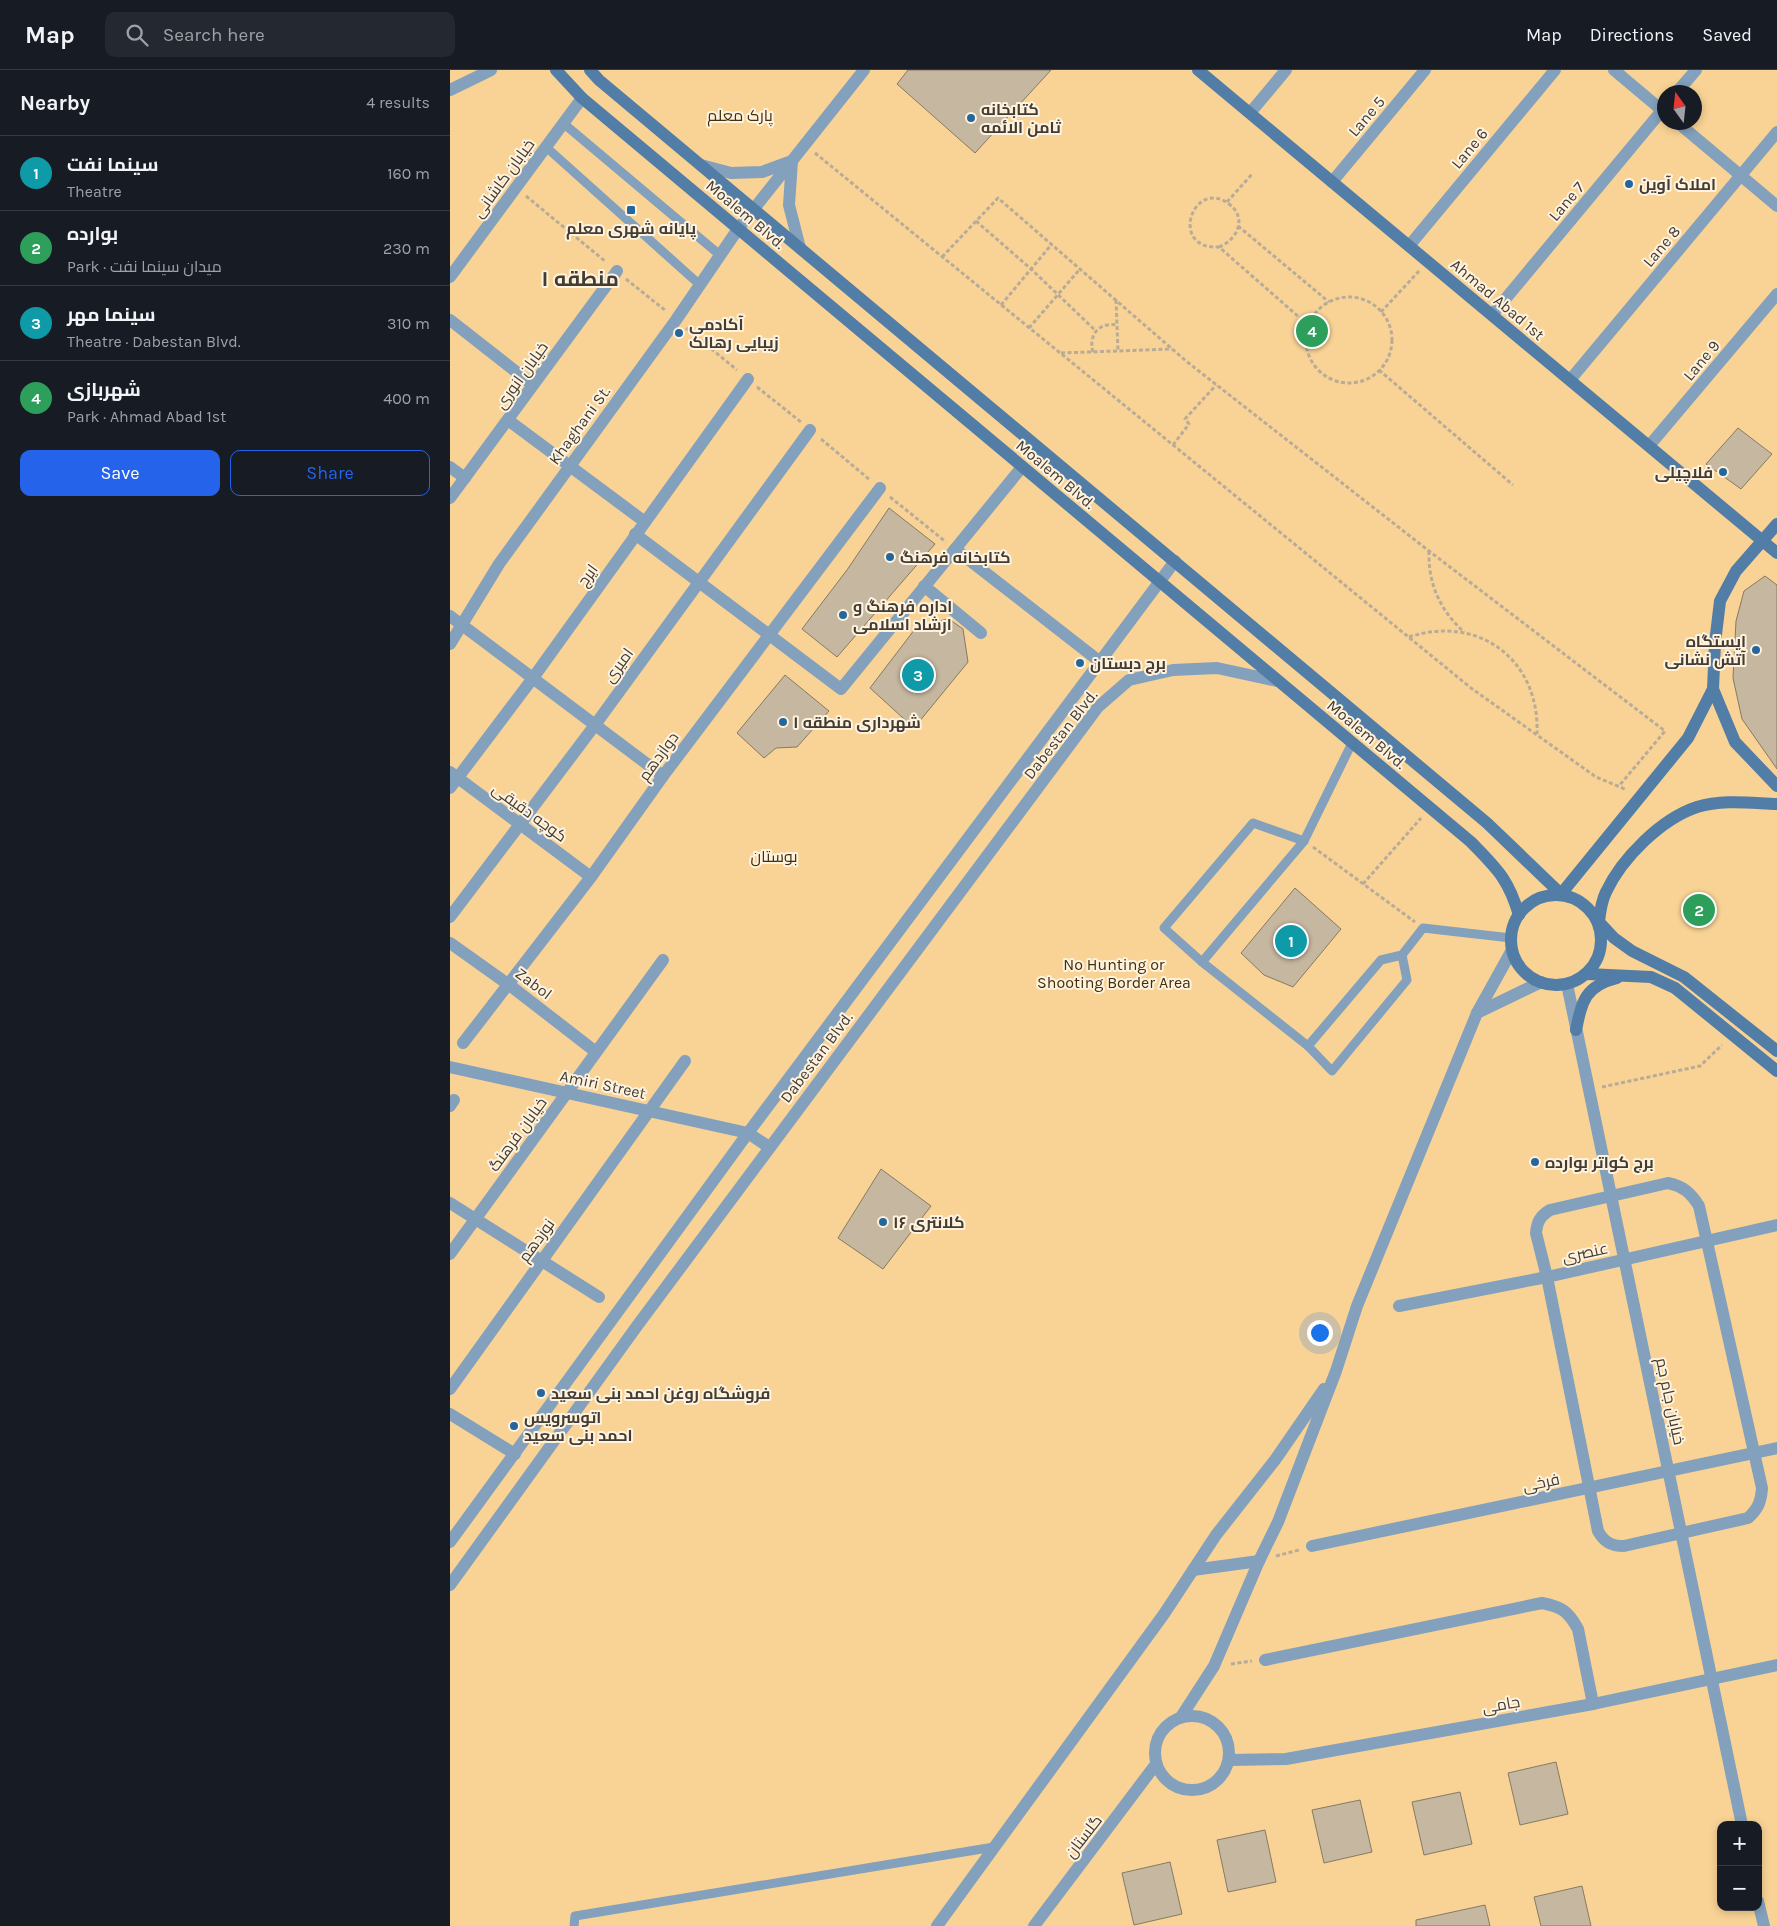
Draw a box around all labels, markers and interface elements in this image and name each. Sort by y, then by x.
search box [105,12,455,57]
text: Map [25,21,75,49]
icon: search [123,21,151,49]
text: Search here [163,24,265,46]
text: Map [1526,24,1562,46]
text: Directions [1590,24,1674,46]
text: Saved [1702,24,1752,46]
north arrow [1657,85,1702,130]
text: Nearby [20,91,90,115]
street label: Lane 5 [1344,92,1389,140]
text: 4 results [366,93,430,112]
place label: کتابخانه ثامن الائمه [981,100,1062,137]
park label: پارک معلم [707,106,773,127]
marker: کتابخانه ثامن الائمه [965,112,977,124]
street label: Lane 6 [1447,124,1492,172]
street label: خیابان کاشانی [468,135,539,222]
text: سینما نفت [67,154,159,176]
text: 1 [33,164,39,183]
text: 160 m [387,164,430,183]
place label: املاک آوین [1639,175,1716,194]
street label: Moalem Blvd. [702,176,789,253]
street label: Lane 7 [1544,177,1589,225]
marker: املاک آوین [1623,178,1635,190]
text: Theatre [67,182,122,201]
marker: پایانه شهری معلم [625,204,637,216]
place label: پایانه شهری معلم [566,219,696,240]
street label: Lane 8 [1639,222,1684,271]
text: بوارده [67,223,118,245]
text: 2 [31,239,41,258]
text: 230 m [383,239,430,258]
street label: Ahmad Abad 1st [1447,255,1548,344]
text: Park · میدان سینما نفت [67,257,222,276]
district label: منطقه ۱ [541,267,619,291]
text: سینما مهر [67,304,156,326]
pin: 4 [1296,312,1328,350]
text: 3 [31,314,41,333]
text: 310 m [387,314,430,333]
place label: آکادمی زیبایی رهالک [689,315,779,352]
marker: آکادمی زیبایی رهالک [673,327,685,339]
text: Theatre · Dabestan Blvd. [67,332,241,351]
street label: Lane 9 [1679,336,1724,385]
street label: خیابان انوری [491,338,553,413]
text: شهربازی [67,379,141,401]
street label: Khaghani St. [545,382,614,468]
text: 4 [31,389,41,408]
text: 400 m [383,389,430,408]
text: Park · Ahmad Abad 1st [67,407,226,426]
street label: Moalem Blvd. [1012,436,1099,513]
button: Save [20,450,220,496]
button: Share [230,450,430,496]
place label: فلاچیلی [1655,463,1713,484]
marker: فلاچیلی [1717,466,1729,478]
place label: کتابخانه فرهنگ [900,548,1011,567]
marker: کتابخانه فرهنگ [884,551,896,563]
street label: ایرج [573,561,603,591]
place label: اداره فرهنگ و ارشاد اسلامی [853,597,952,634]
marker: اداره فرهنگ و ارشاد اسلامی [837,609,849,621]
place label: ایستگاه آتش نشانی [1664,632,1746,669]
street label: امیری [599,644,638,687]
marker: ایستگاه آتش نشانی [1750,644,1762,656]
place label: برج دبستان [1090,654,1166,674]
pin: 3 [902,656,934,694]
marker: برج دبستان [1074,657,1086,669]
street label: Dabestan Blvd. [1019,686,1101,783]
street label: Moalem Blvd. [1323,696,1410,773]
place label: شهرداری منطقه ۱ [793,713,921,732]
marker: شهرداری منطقه ۱ [777,716,789,728]
street label: دوازدهم [634,728,684,786]
street label: کوچه دقیقی [487,779,571,847]
park label: بوستان [751,847,797,867]
pin: 2 [1683,891,1715,929]
pin: 1 [1275,922,1307,960]
park label: No Hunting or Shooting Border Area [1037,955,1191,992]
street label: Zabol [512,963,556,1003]
street label: Dabestan Blvd. [776,1008,857,1106]
street label: Amiri Street [558,1066,648,1103]
street label: خیابان فرهنگ [484,1094,551,1176]
place label: برج کواتر بوارده [1545,1153,1654,1173]
marker: برج کواتر بوارده [1529,1156,1541,1168]
place label: کلانتری ۱۶ [893,1213,964,1232]
street label: نوزدهم [514,1215,560,1267]
marker: کلانتری ۱۶ [877,1216,889,1228]
street label: عنصری [1560,1238,1610,1268]
your location [1307,1320,1333,1346]
street label: خیابان جام جم [1650,1356,1689,1447]
place label: فروشگاه روغن احمد بنی سعید [551,1384,770,1403]
marker: فروشگاه روغن احمد بنی سعید [535,1387,547,1399]
place label: اتوسرویس احمد بنی سعید [524,1408,632,1445]
marker: اتوسرویس احمد بنی سعید [508,1420,520,1432]
street label: فرخی [1521,1469,1562,1497]
street label: جامی [1481,1692,1522,1718]
street label: گلستان [1061,1811,1107,1862]
map controls [1717,1821,1762,1911]
button: + [1717,1821,1762,1866]
button: − [1717,1866,1762,1911]

